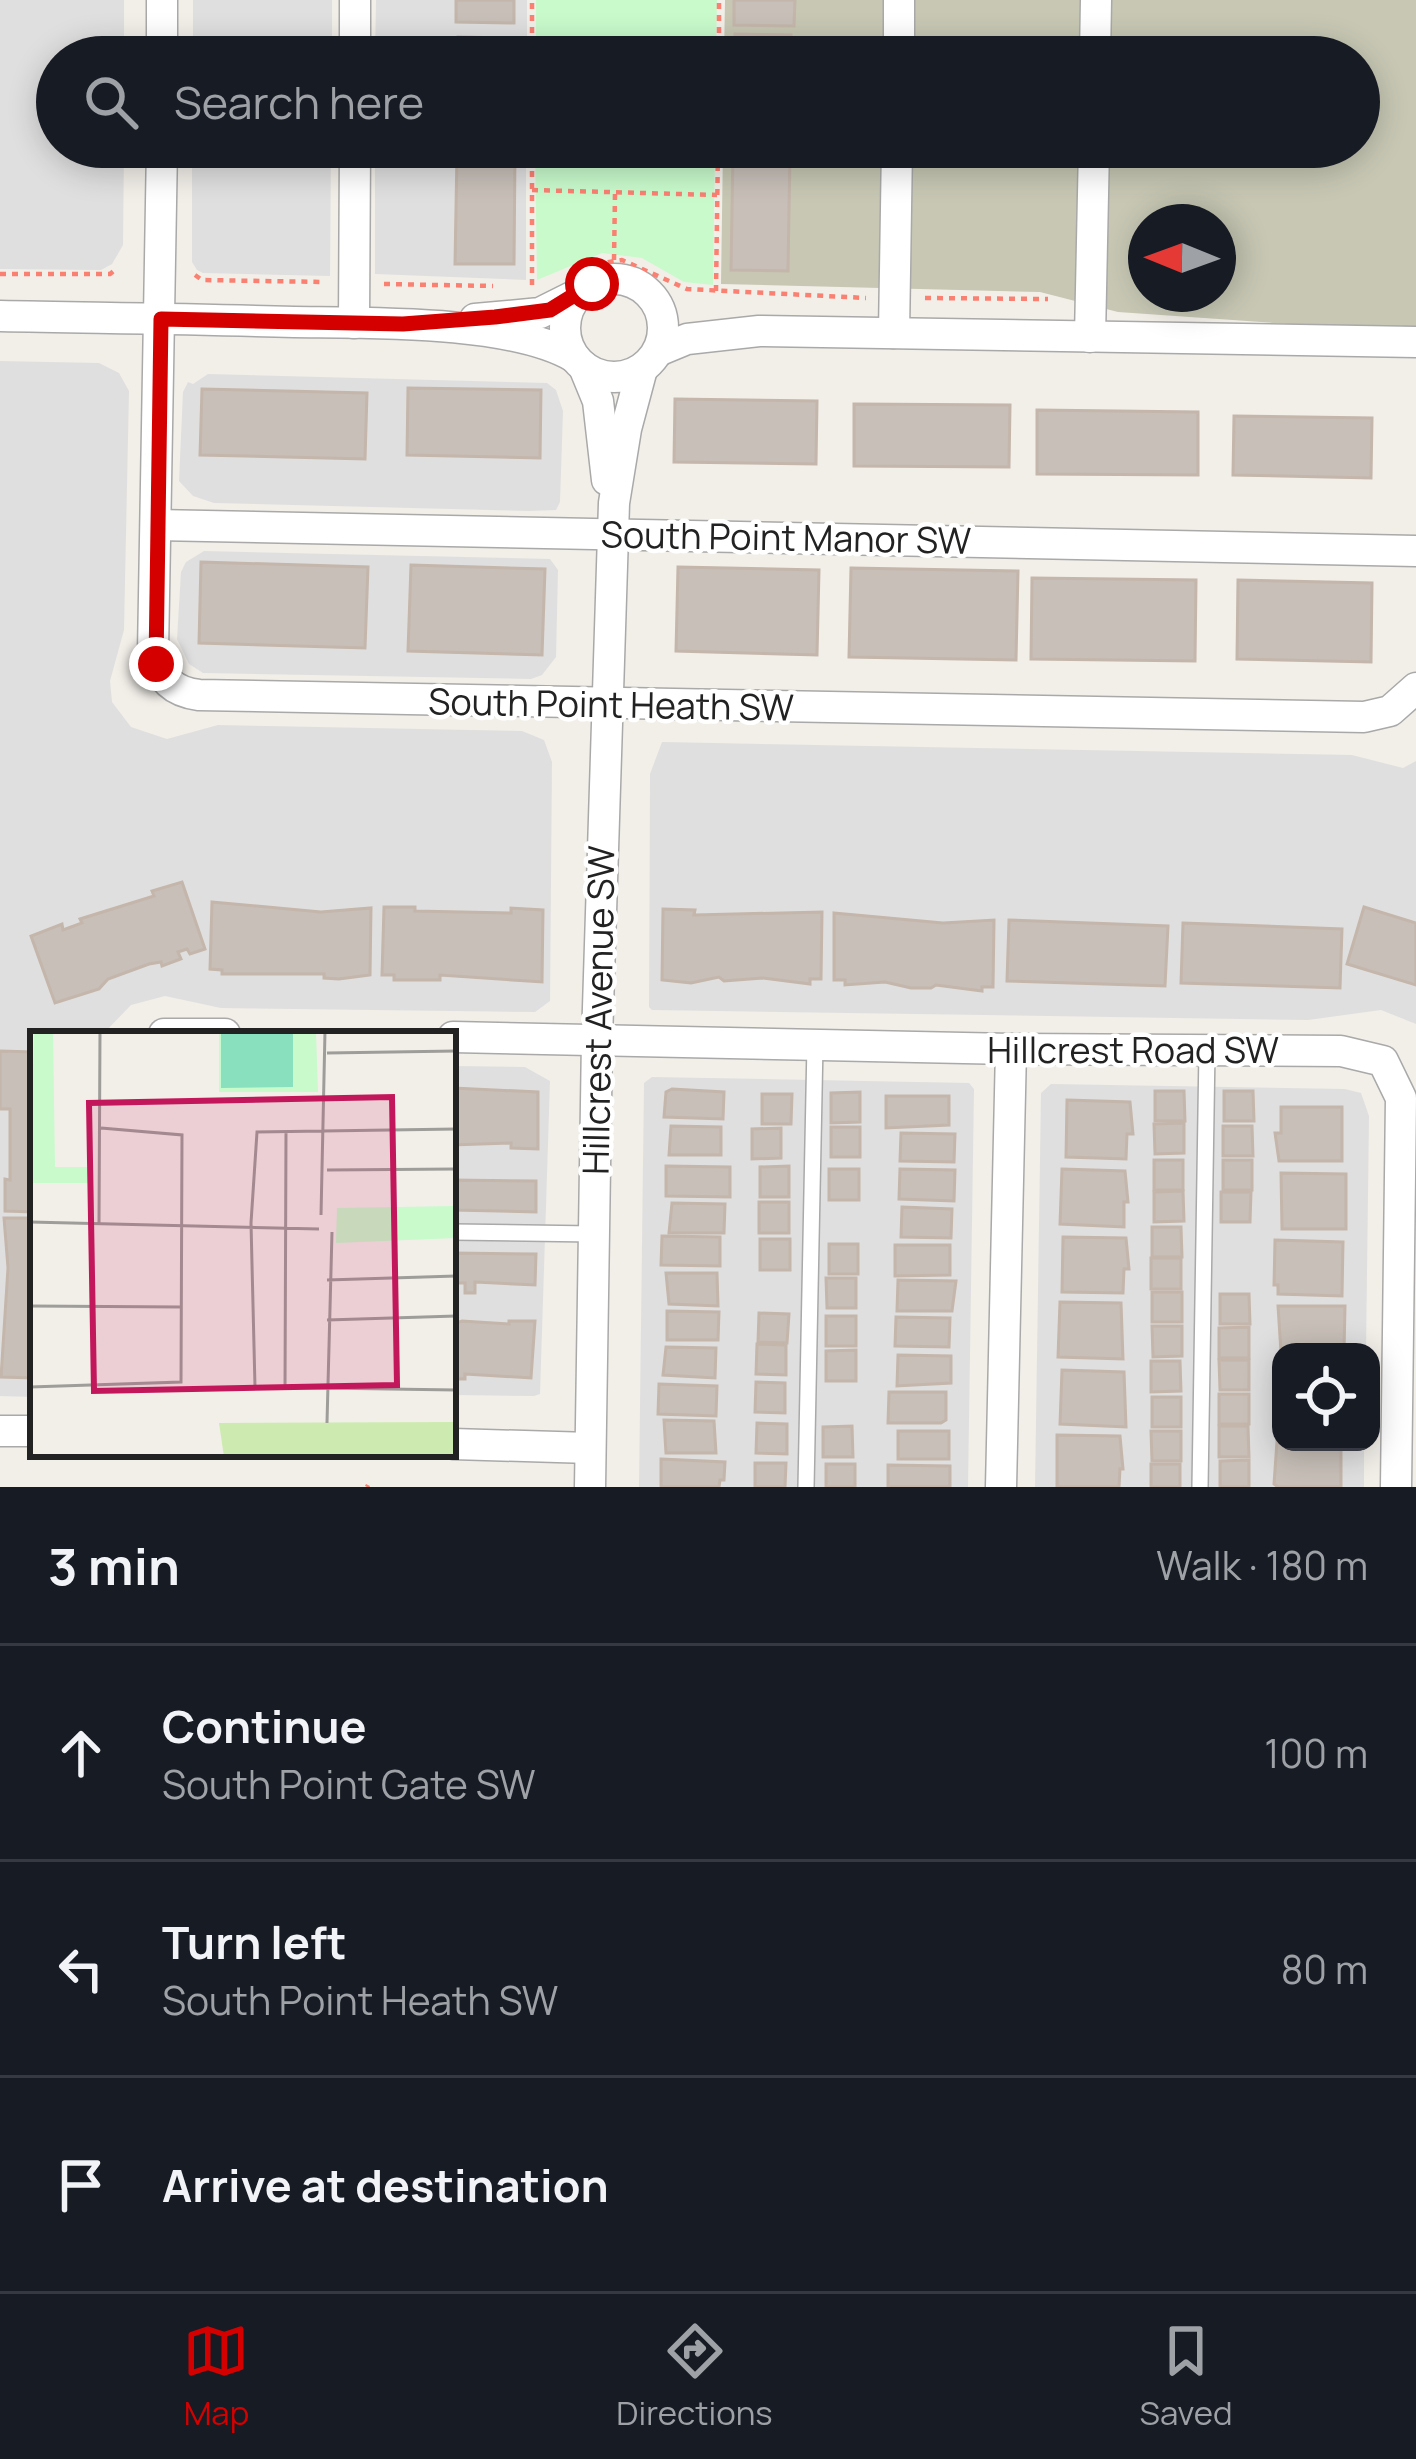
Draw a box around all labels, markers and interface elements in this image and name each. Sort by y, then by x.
search box [36,36,1380,168]
icon: search [78,69,144,135]
text: Search here [174,71,424,133]
north arrow [1128,204,1236,312]
route start [565,257,619,311]
street label: South Point Manor SW [600,509,972,565]
route end [129,637,183,691]
street label: South Point Heath SW [428,676,795,732]
street label: Hillcrest Avenue SW [571,844,625,1175]
street label: Hillcrest Road SW [987,1025,1279,1074]
inset map [30,1031,456,1457]
map controls [1272,1343,1380,1451]
button: locate [1272,1343,1380,1451]
text: 3 min [48,1531,180,1600]
text: Walk · 180 m [1156,1538,1368,1592]
text: Continue [162,1695,367,1757]
icon: ahead [48,1720,114,1786]
text: 100 m [1264,1726,1368,1780]
text: South Point Gate SW [162,1757,535,1811]
text: Turn left [162,1911,347,1973]
icon: left [48,1936,114,2002]
text: 80 m [1281,1942,1368,1996]
text: South Point Heath SW [162,1973,558,2027]
icon: arrive [48,2152,114,2218]
text: Arrive at destination [162,2154,609,2216]
tab: Map [183,2318,249,2435]
tab: Directions [616,2318,773,2435]
tab: Saved [1140,2318,1233,2435]

